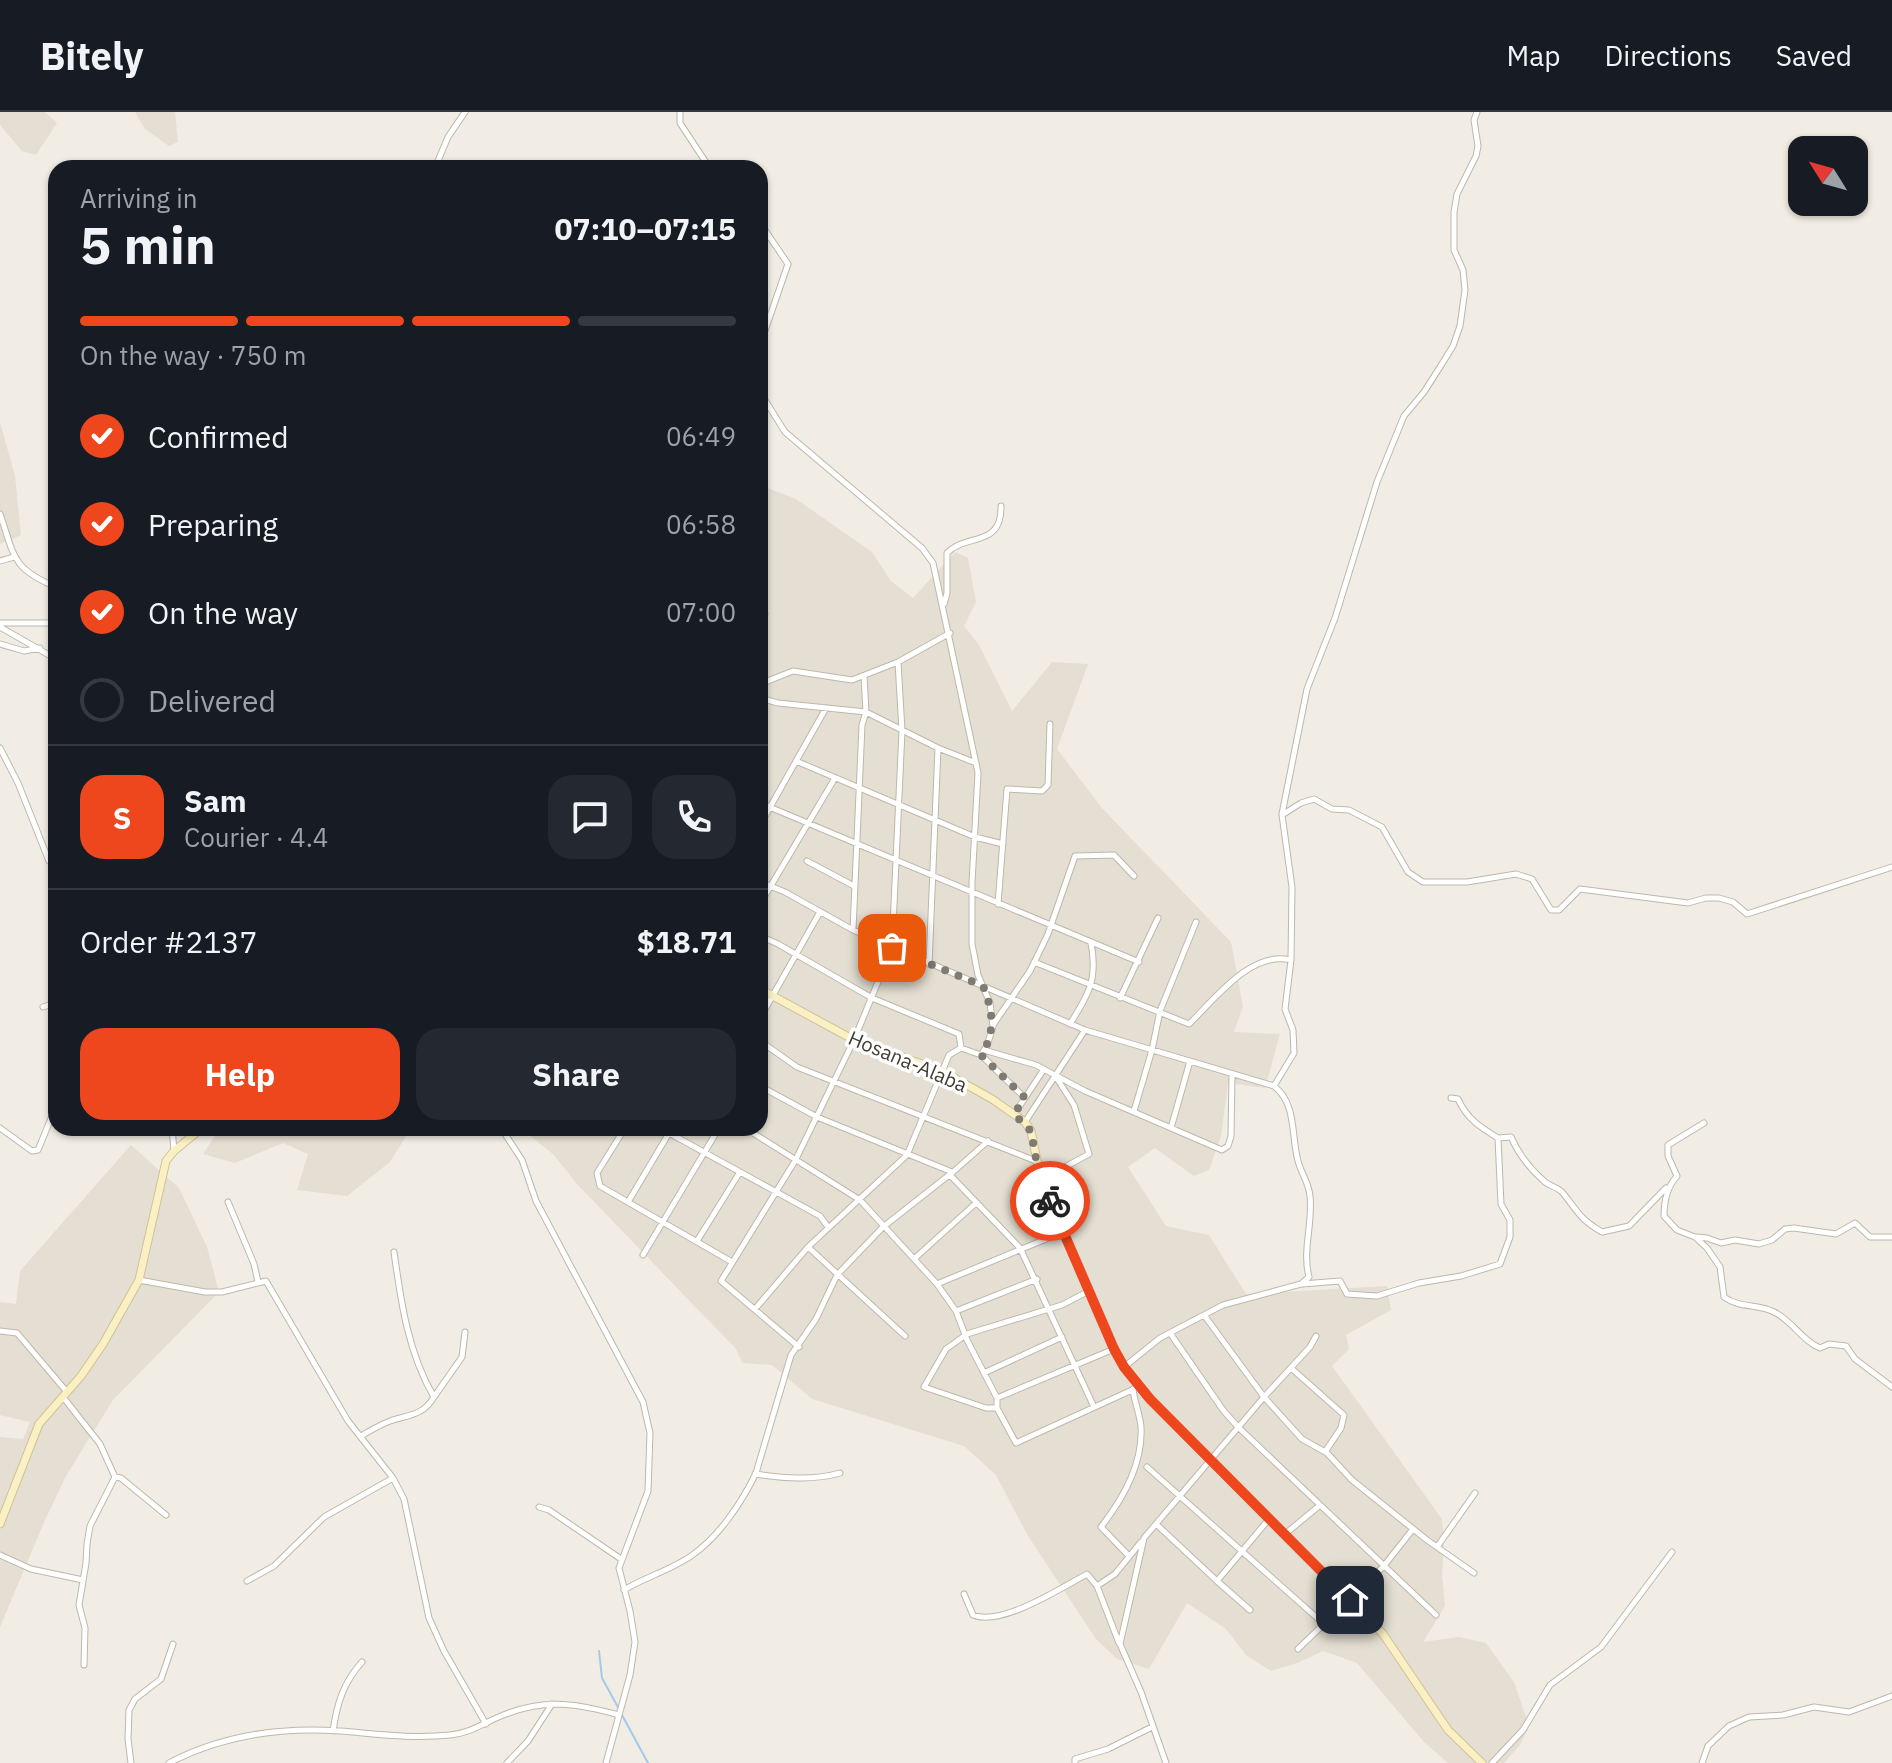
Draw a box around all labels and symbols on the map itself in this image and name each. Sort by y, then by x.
north arrow [1788,136,1868,216]
pin [858,914,926,982]
street label: Hosana-Alaba [845,1024,972,1098]
courier [1010,1161,1090,1241]
pin [1316,1566,1384,1634]

